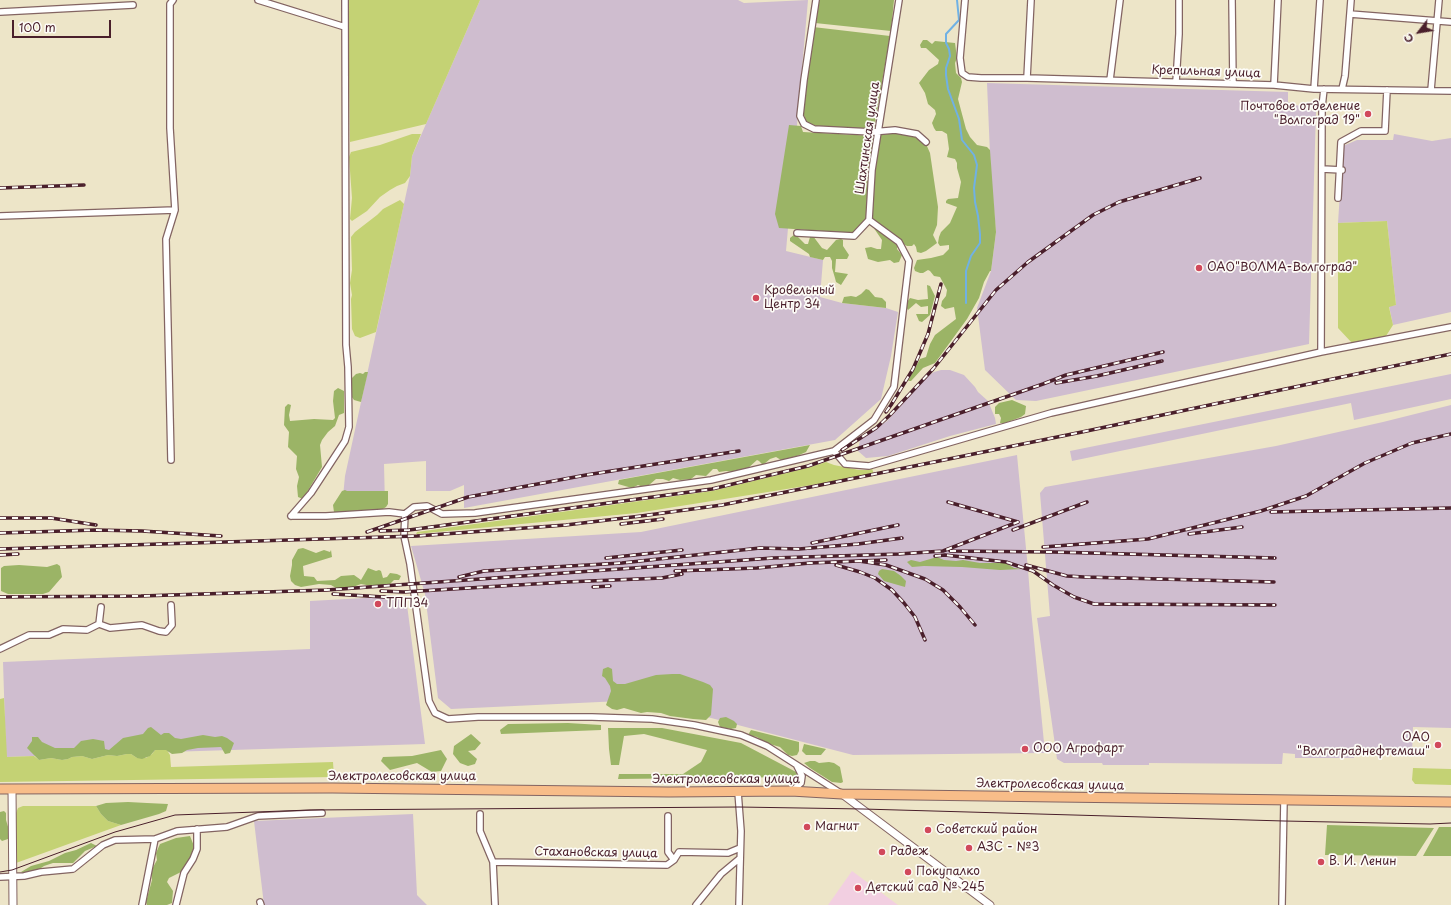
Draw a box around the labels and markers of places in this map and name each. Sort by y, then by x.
place label: Почтовое отделение "Волгоград 19" [1240,100,1360,128]
marker: Почтовое отделение "Волгоград 19" [1363,109,1373,119]
place label: ОАО"ВОЛМА-Волгоград" [1207,261,1357,275]
marker: ОАО"ВОЛМА-Волгоград" [1194,263,1204,273]
place label: Кровельный Центр 34 [764,284,835,312]
marker: Кровельный Центр 34 [751,293,761,303]
place label: ТПП34 [386,597,429,611]
marker: ТПП34 [373,599,383,609]
place label: ОАО "Волгограднефтемаш" [1297,731,1430,759]
marker: ОАО "Волгограднефтемаш" [1433,740,1443,750]
place label: ООО Агрофарт [1033,742,1124,756]
marker: ООО Агрофарт [1020,744,1030,754]
place label: Магнит [815,820,859,834]
marker: Магнит [802,822,812,832]
place label: Советский район [936,823,1037,837]
marker: Советский район [923,825,933,835]
place label: АЗС - №3 [977,841,1039,855]
marker: АЗС - №3 [964,843,974,853]
place label: Радеж [890,845,928,859]
marker: Радеж [877,847,887,857]
place label: В. И. Ленин [1329,855,1397,869]
marker: В. И. Ленин [1316,857,1326,867]
place label: Покупалко [916,865,980,879]
marker: Покупалко [903,867,913,877]
place label: Детский сад № 245 [866,881,985,895]
marker: Детский сад № 245 [853,883,863,893]

